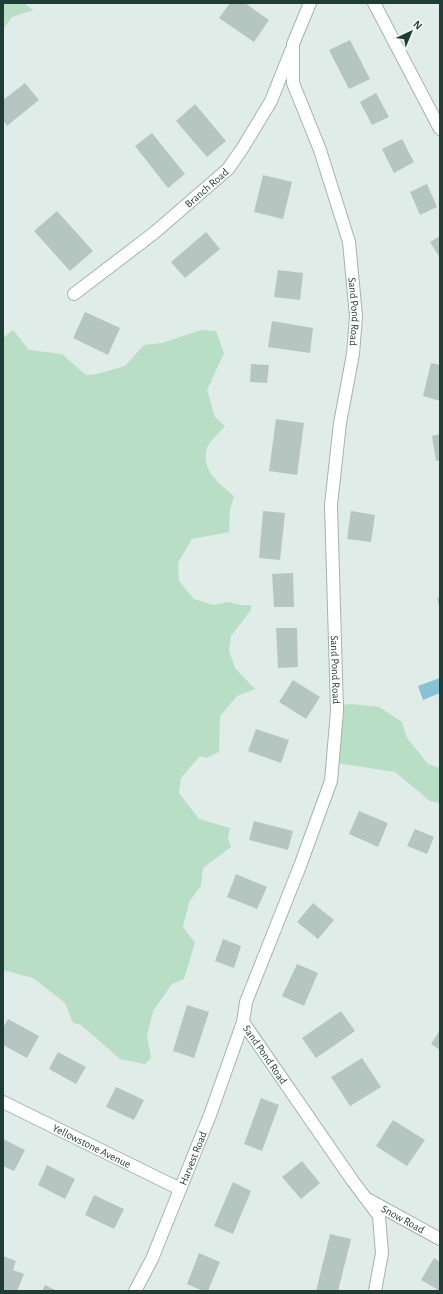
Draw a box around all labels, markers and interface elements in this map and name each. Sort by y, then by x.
north arrow [391,12,431,52]
text: N [411,19,424,32]
street label: Branch Road [183,166,231,209]
street label: Sand Pond Road [347,277,362,347]
street label: Sand Pond Road [329,635,342,705]
street label: Sand Pond Road [241,1023,290,1086]
street label: Yellowstone Avenue [51,1122,133,1170]
street label: Harvest Road [177,1129,208,1187]
street label: Snow Road [380,1203,427,1235]

